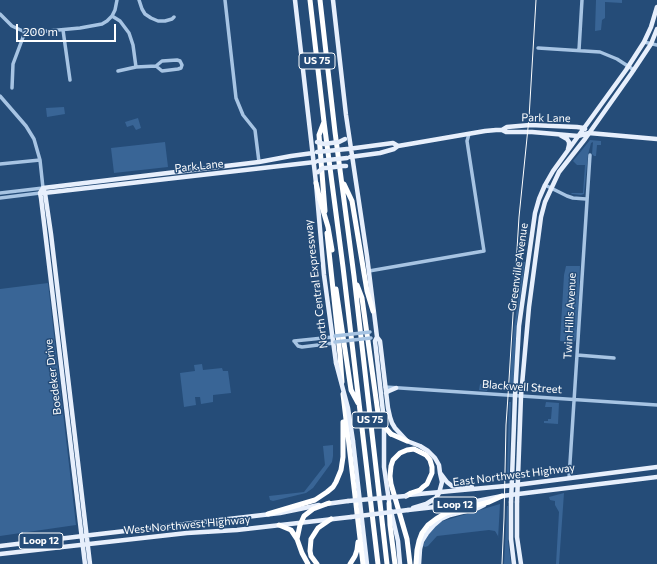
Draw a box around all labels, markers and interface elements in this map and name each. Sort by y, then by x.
scale bar [18,16,118,42]
text: 200 m [23,24,58,38]
road number: US 75 [299,53,335,69]
street label: Park Lane [521,111,571,125]
street label: Park Lane [174,157,224,175]
street label: North Central Expressway [302,219,330,349]
street label: Greenville Avenue [505,222,531,312]
street label: Twin Hills Avenue [561,272,579,360]
street label: Boedeker Drive [42,338,64,416]
street label: Blackwell Street [482,378,562,396]
road number: US 75 [352,412,388,428]
street label: East Northwest Highway [452,461,576,489]
road number: Loop 12 [433,497,477,513]
street label: West Northwest Highway [123,513,251,537]
road number: Loop 12 [19,533,63,549]

